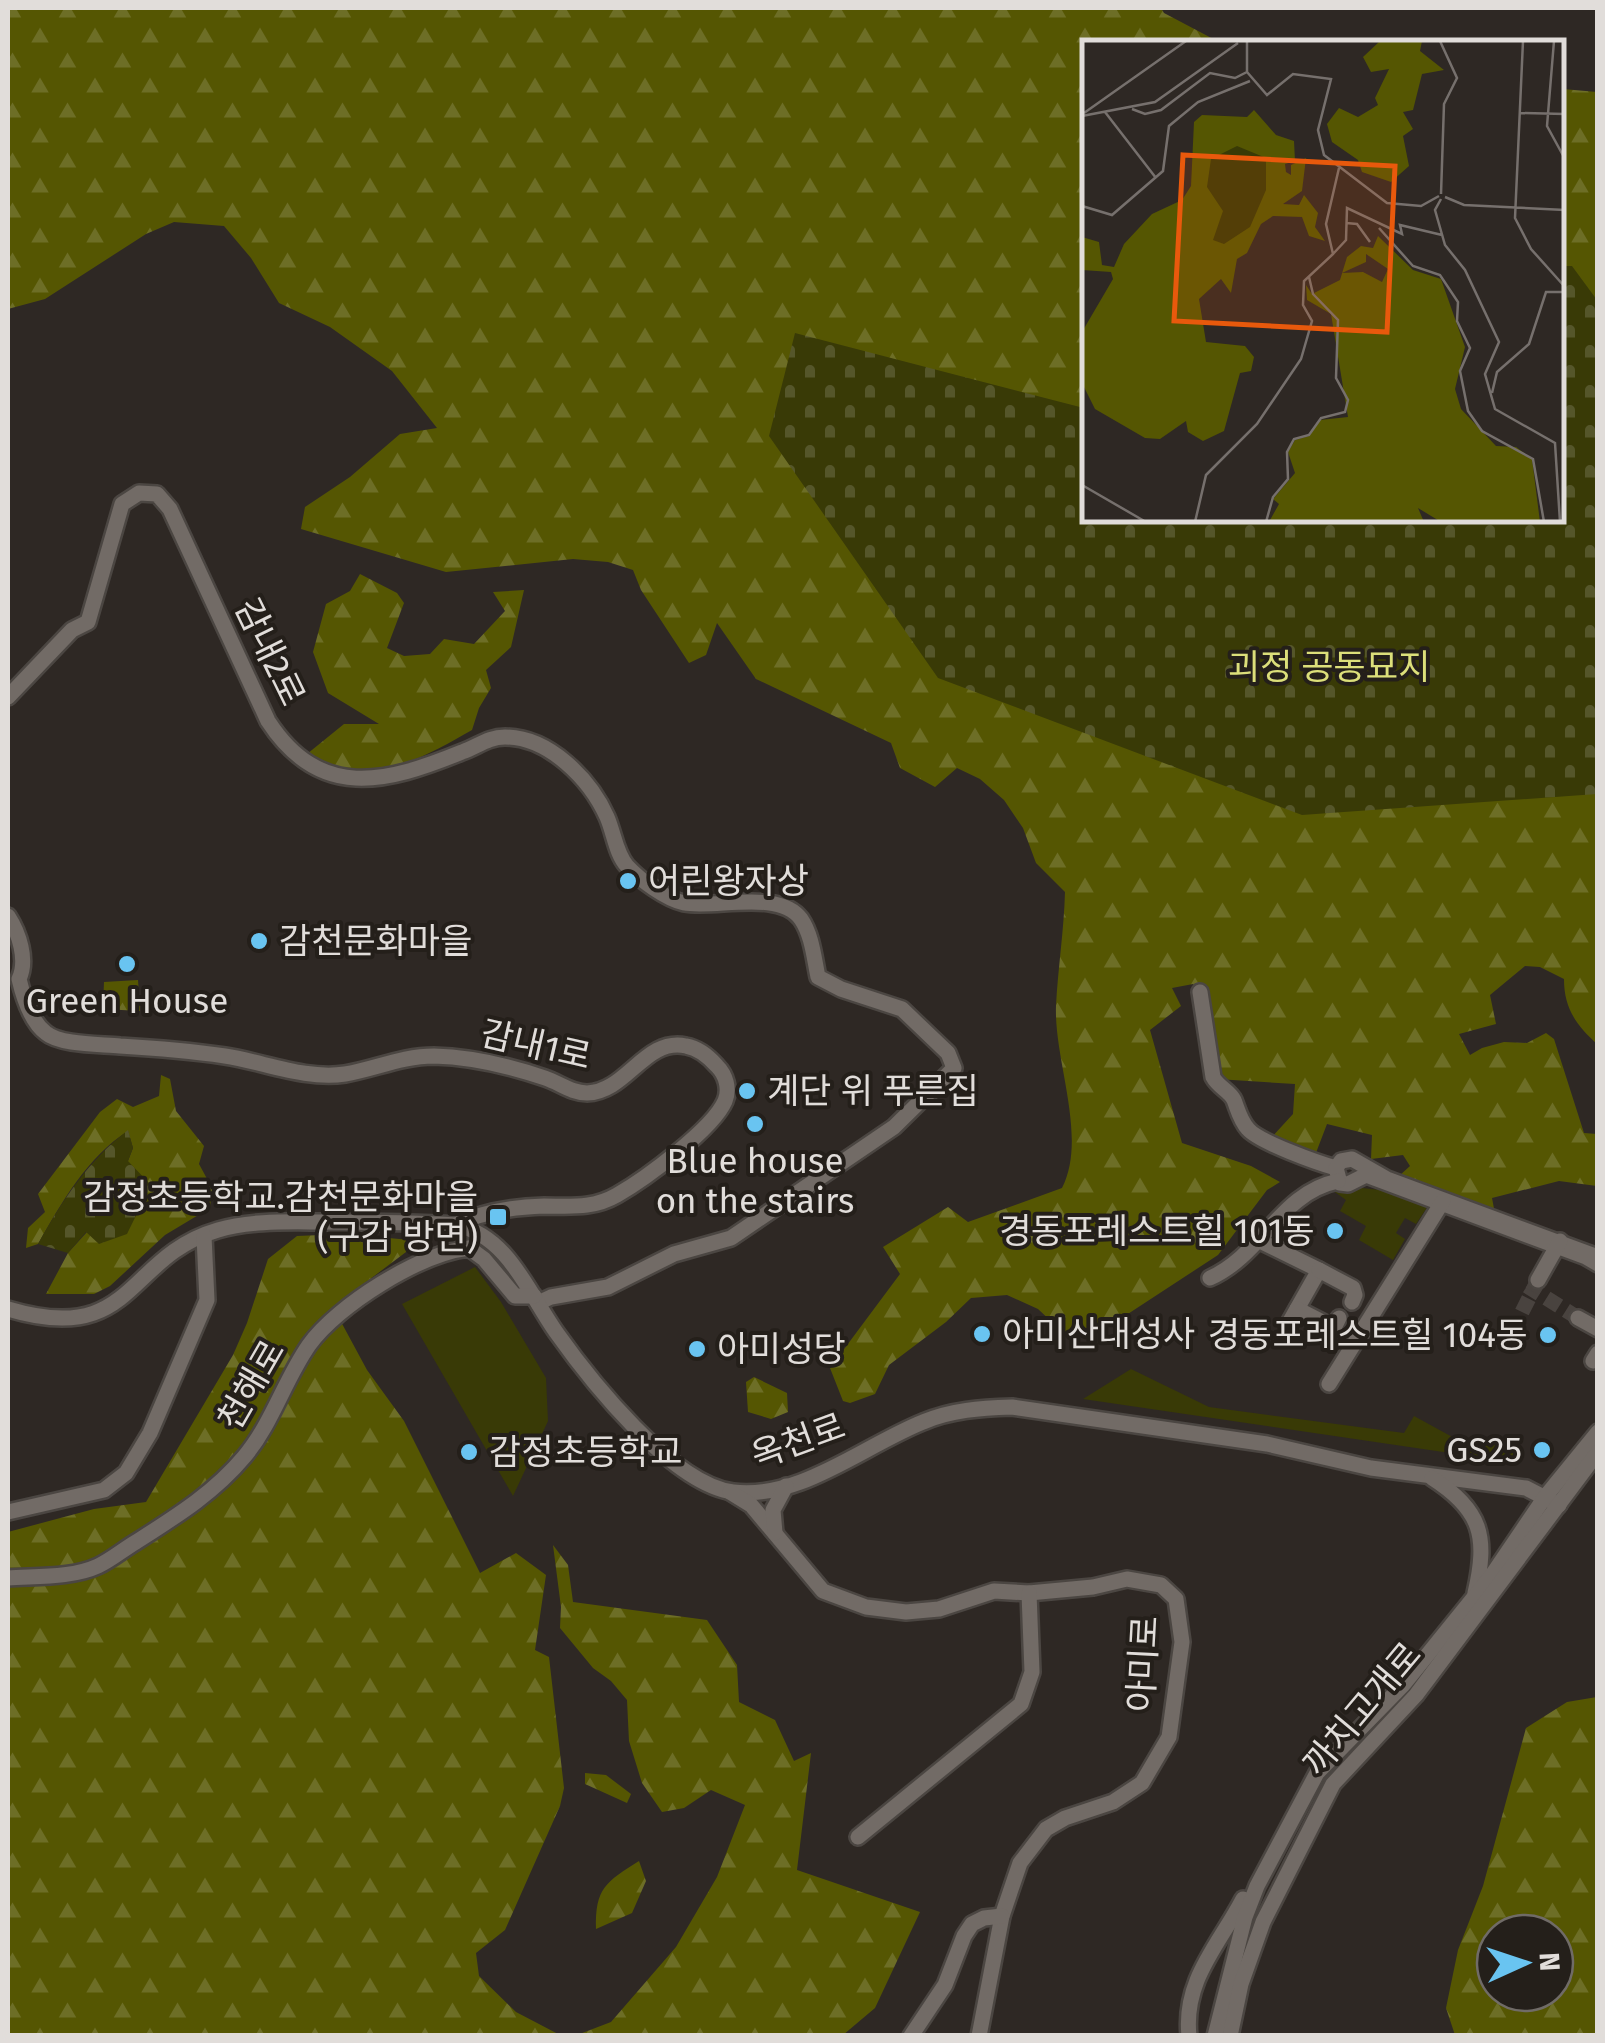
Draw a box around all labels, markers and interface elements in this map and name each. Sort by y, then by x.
inset map [1082,40,1565,522]
street label: 감내2로 [226,592,314,712]
park label: 괴정 공동묘지 [1228,646,1430,688]
place label: 어린왕자상 [648,860,809,902]
marker: 어린왕자상 [617,870,639,892]
place label: 감천문화마을 [279,920,472,962]
marker: 감천문화마을 [248,930,270,952]
marker: Green House [116,953,138,975]
place label: Green House [26,980,228,1022]
street label: 감내1로 [477,1012,595,1078]
place label: 계단 위 푸른집 [767,1070,979,1112]
marker: 계단 위 푸른집 [736,1080,758,1102]
marker: Blue house on the stairs [744,1113,766,1135]
place label: Blue house on the stairs [656,1140,854,1222]
place label: 감정초등학교.감천문화마을 (구감 방면) [83,1176,478,1258]
marker: 감정초등학교.감천문화마을 (구감 방면) [487,1206,509,1228]
place label: 경동포레스트힐 101동 [999,1210,1315,1252]
marker: 경동포레스트힐 101동 [1324,1220,1346,1242]
place label: 아미산대성사 [1002,1313,1195,1355]
place label: 경동포레스트힐 104동 [1208,1314,1528,1356]
marker: 아미산대성사 [971,1323,993,1345]
marker: 경동포레스트힐 104동 [1537,1324,1559,1346]
place label: 아미성당 [717,1328,846,1370]
street label: 천해로 [209,1333,293,1437]
marker: 아미성당 [686,1338,708,1360]
street label: 옥천로 [745,1405,851,1477]
place label: GS25 [1446,1429,1522,1471]
place label: 감정초등학교 [489,1431,682,1473]
marker: GS25 [1531,1439,1553,1461]
marker: 감정초등학교 [458,1441,480,1463]
street label: 아미로 [1120,1615,1166,1713]
street label: 까치고개로 [1294,1634,1430,1784]
north arrow [1475,1913,1575,2013]
text: N [1533,1952,1566,1972]

